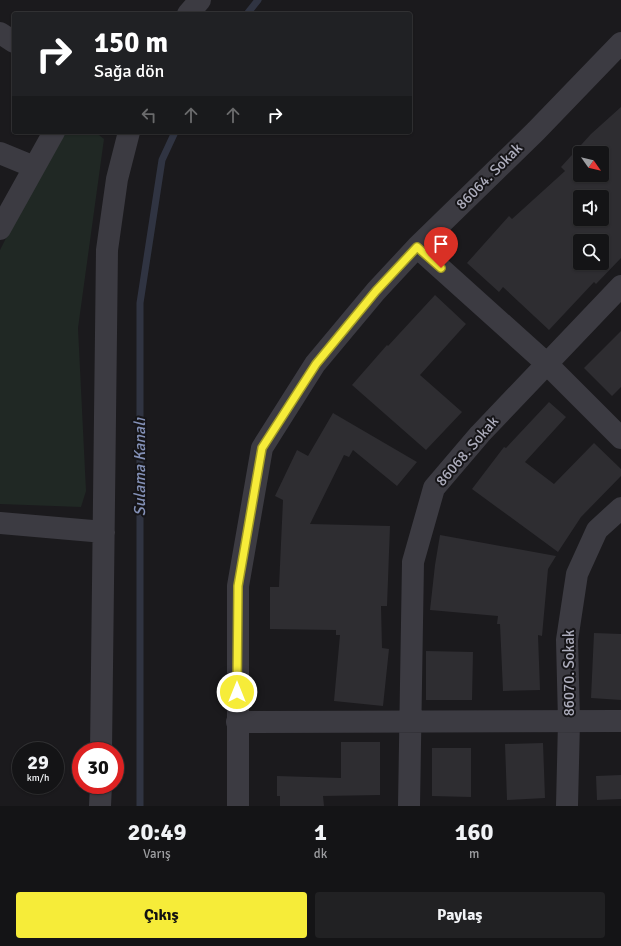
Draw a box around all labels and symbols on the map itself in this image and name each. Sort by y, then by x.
street label: 86064. Sokak [452,139,526,213]
north arrow [573,146,609,182]
pin [424,227,458,268]
street label: 86068. Sokak [432,412,502,490]
water label: Sulama Kanalı [130,417,150,516]
street label: 86070. Sokak [560,629,578,716]
position arrow [216,671,258,713]
speed limit sign: 30 [72,742,124,794]

